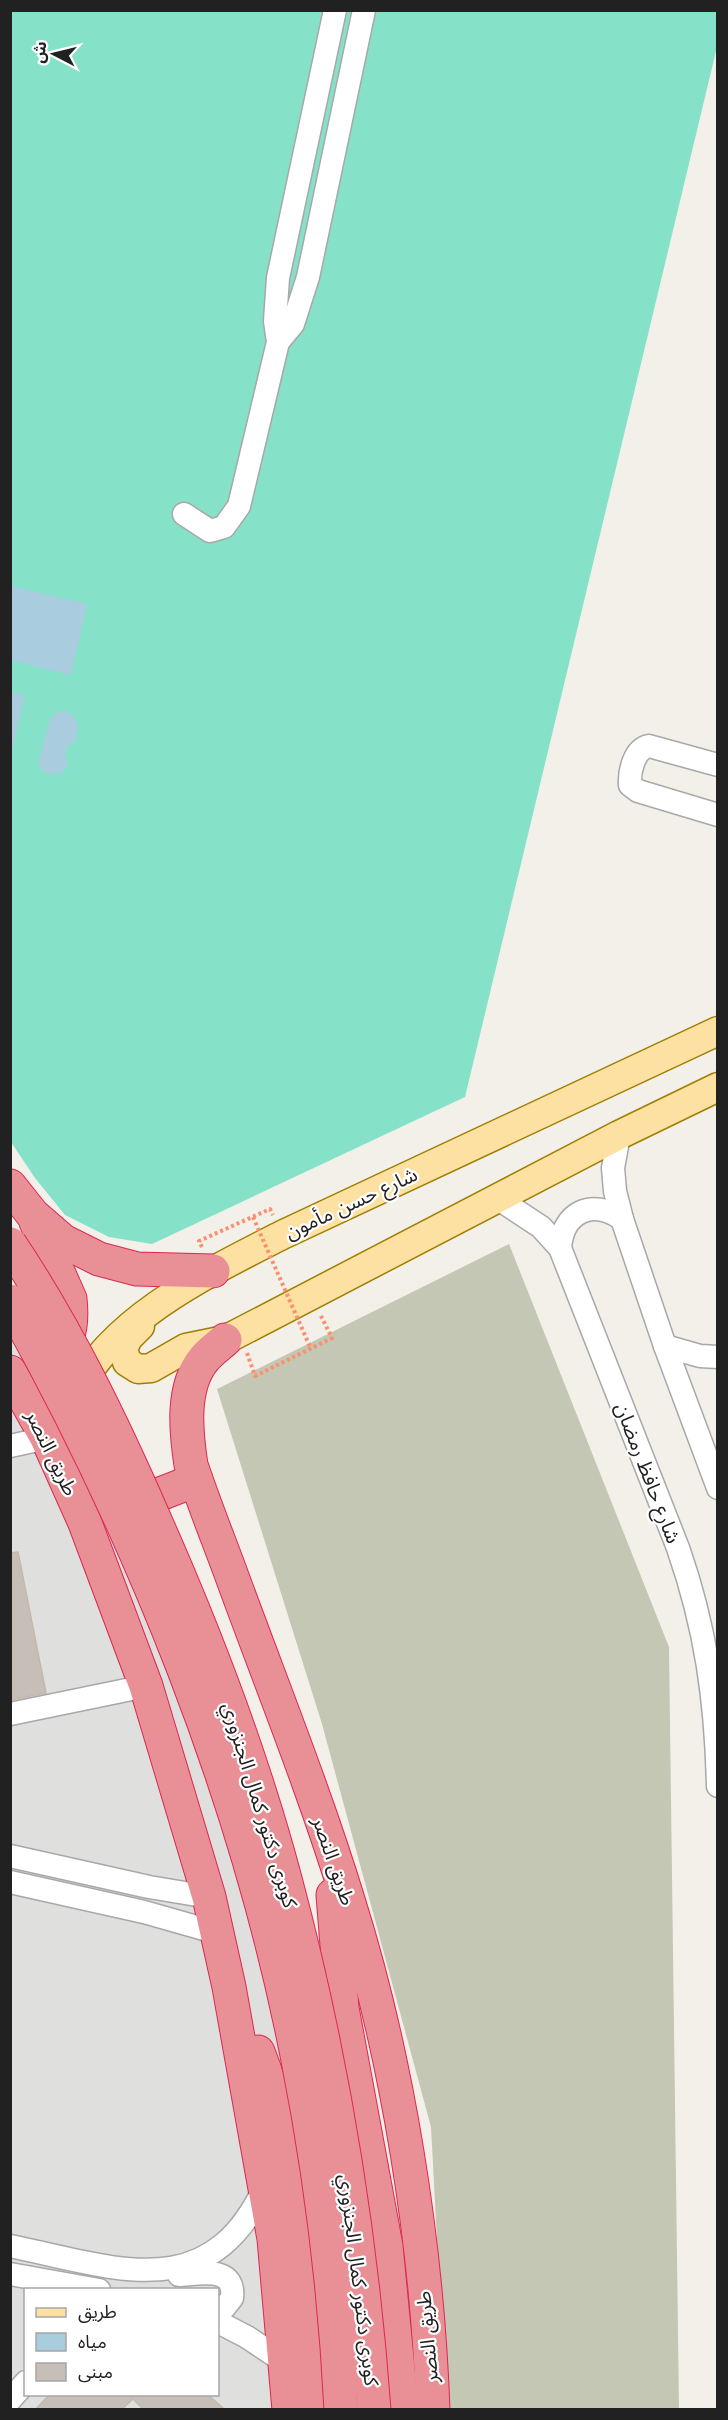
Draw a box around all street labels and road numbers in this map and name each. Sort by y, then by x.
street label: شارع حسن مأمون [281,1162,422,1247]
street label: شارع حافظ رمضان [607,1400,685,1548]
street label: طريق النصر [20,1406,82,1500]
street label: كوبرى دكتور كمال الجنزوري [214,1700,302,1912]
street label: طريق النصر [306,1813,359,1909]
street label: كوبرى دكتور كمال الجنزوري [330,2173,383,2389]
street label: طريق النصر [412,2290,444,2385]

